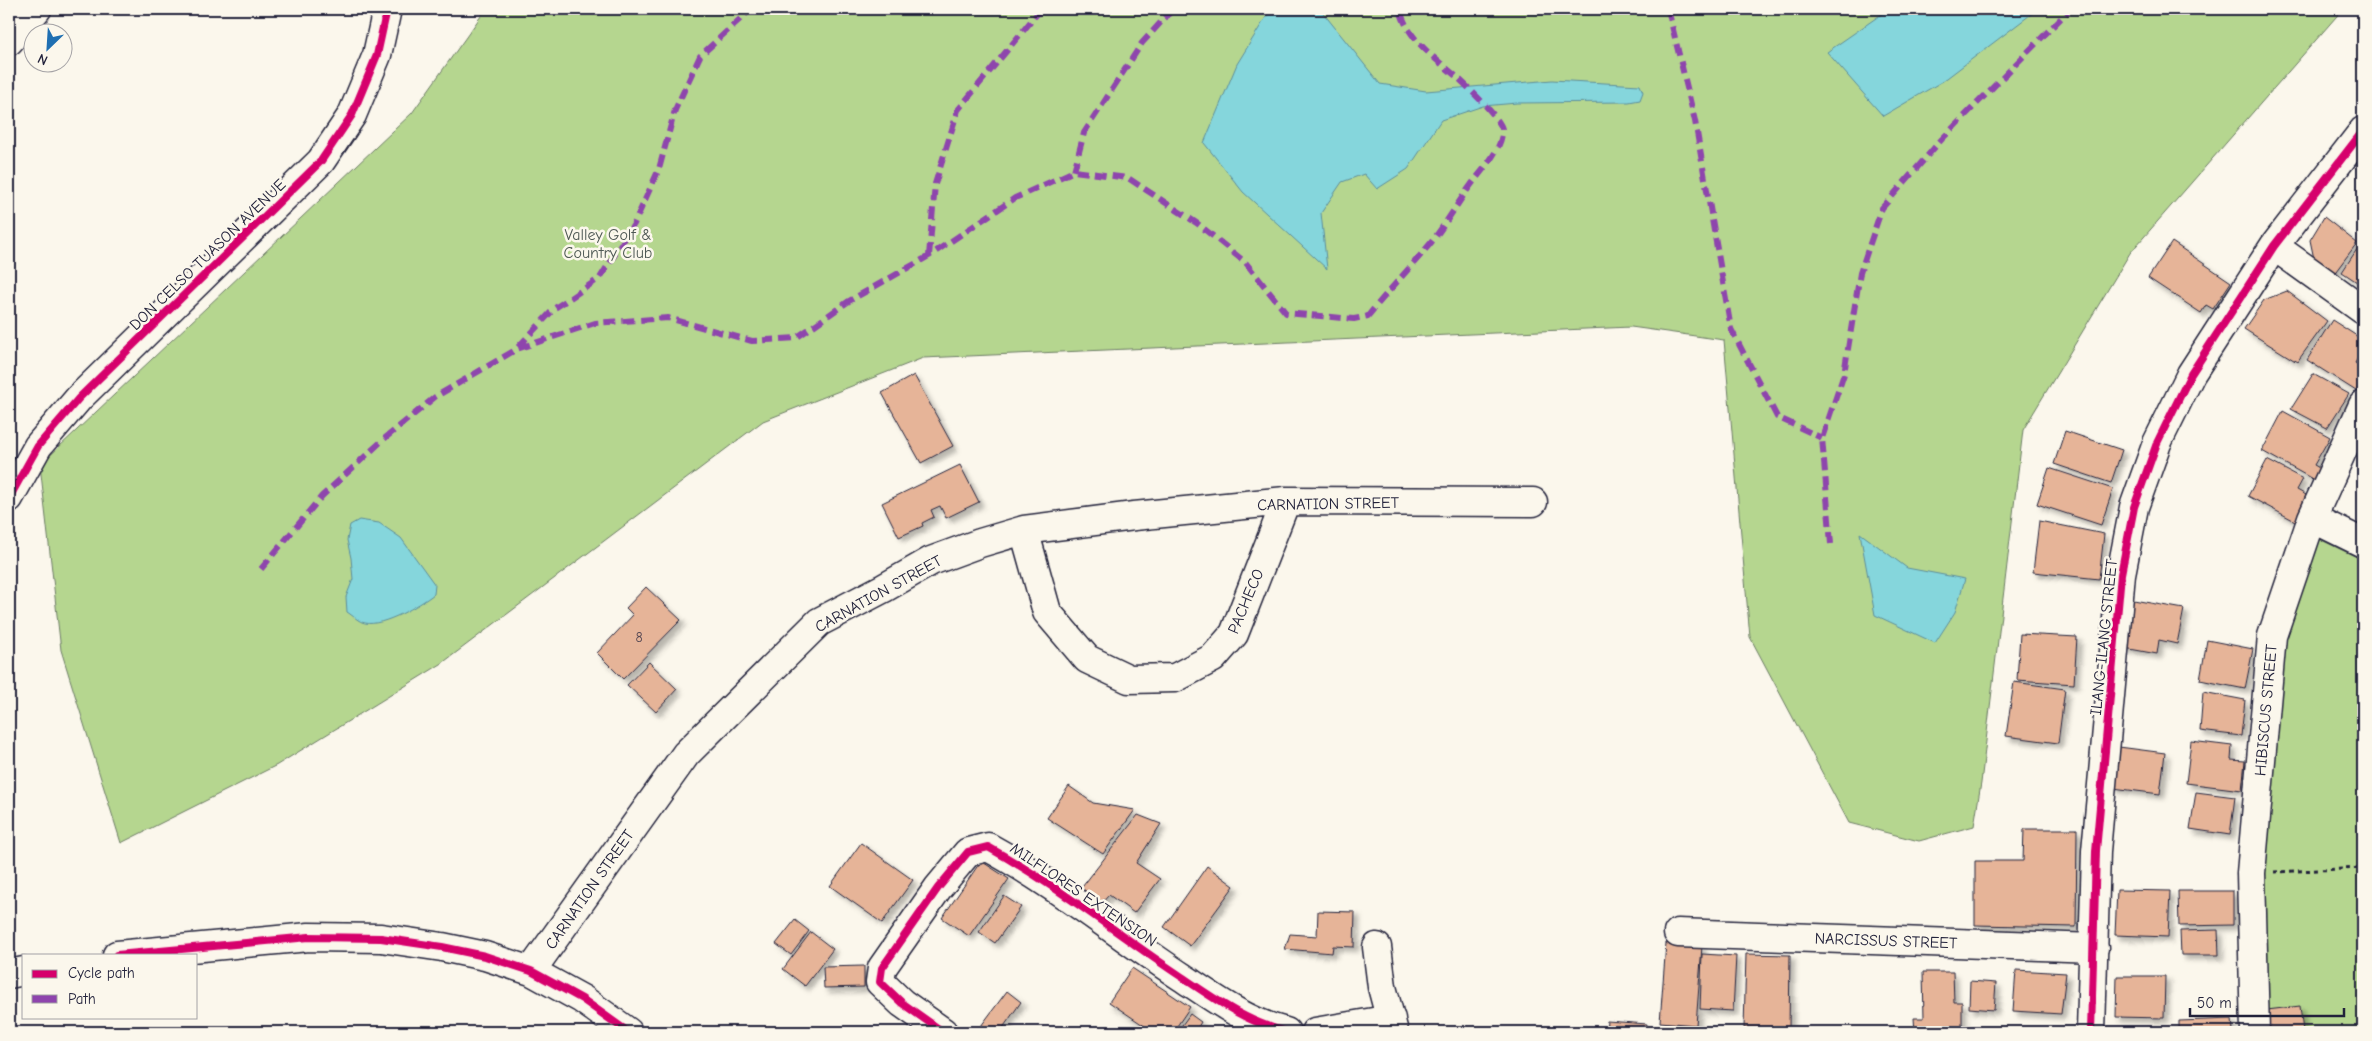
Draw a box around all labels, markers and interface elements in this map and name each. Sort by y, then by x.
north arrow [22,22,72,72]
text: N [35,50,50,69]
street label: DON CELSO TUASON AVENUE [126,175,290,334]
park label: Valley Golf & Country Club [564,226,652,262]
street label: CARNATION STREET [1257,494,1400,514]
street label: CARNATION STREET [812,551,945,636]
street label: ILANG-ILANG STREET [2087,557,2121,716]
street label: PACHECO [1224,566,1268,636]
house number: 8 [635,629,643,646]
street label: HIBISCUS STREET [2251,643,2281,777]
street label: CARNATION STREET [542,826,638,953]
street label: MILFLORES EXTENSION [1007,839,1160,951]
street label: NARCISSUS STREET [1814,930,1958,953]
legend [22,954,198,1018]
text: Cycle path [68,964,135,982]
scale bar [2190,986,2343,1018]
text: Path [68,990,96,1008]
text: 50 m [2197,994,2232,1012]

